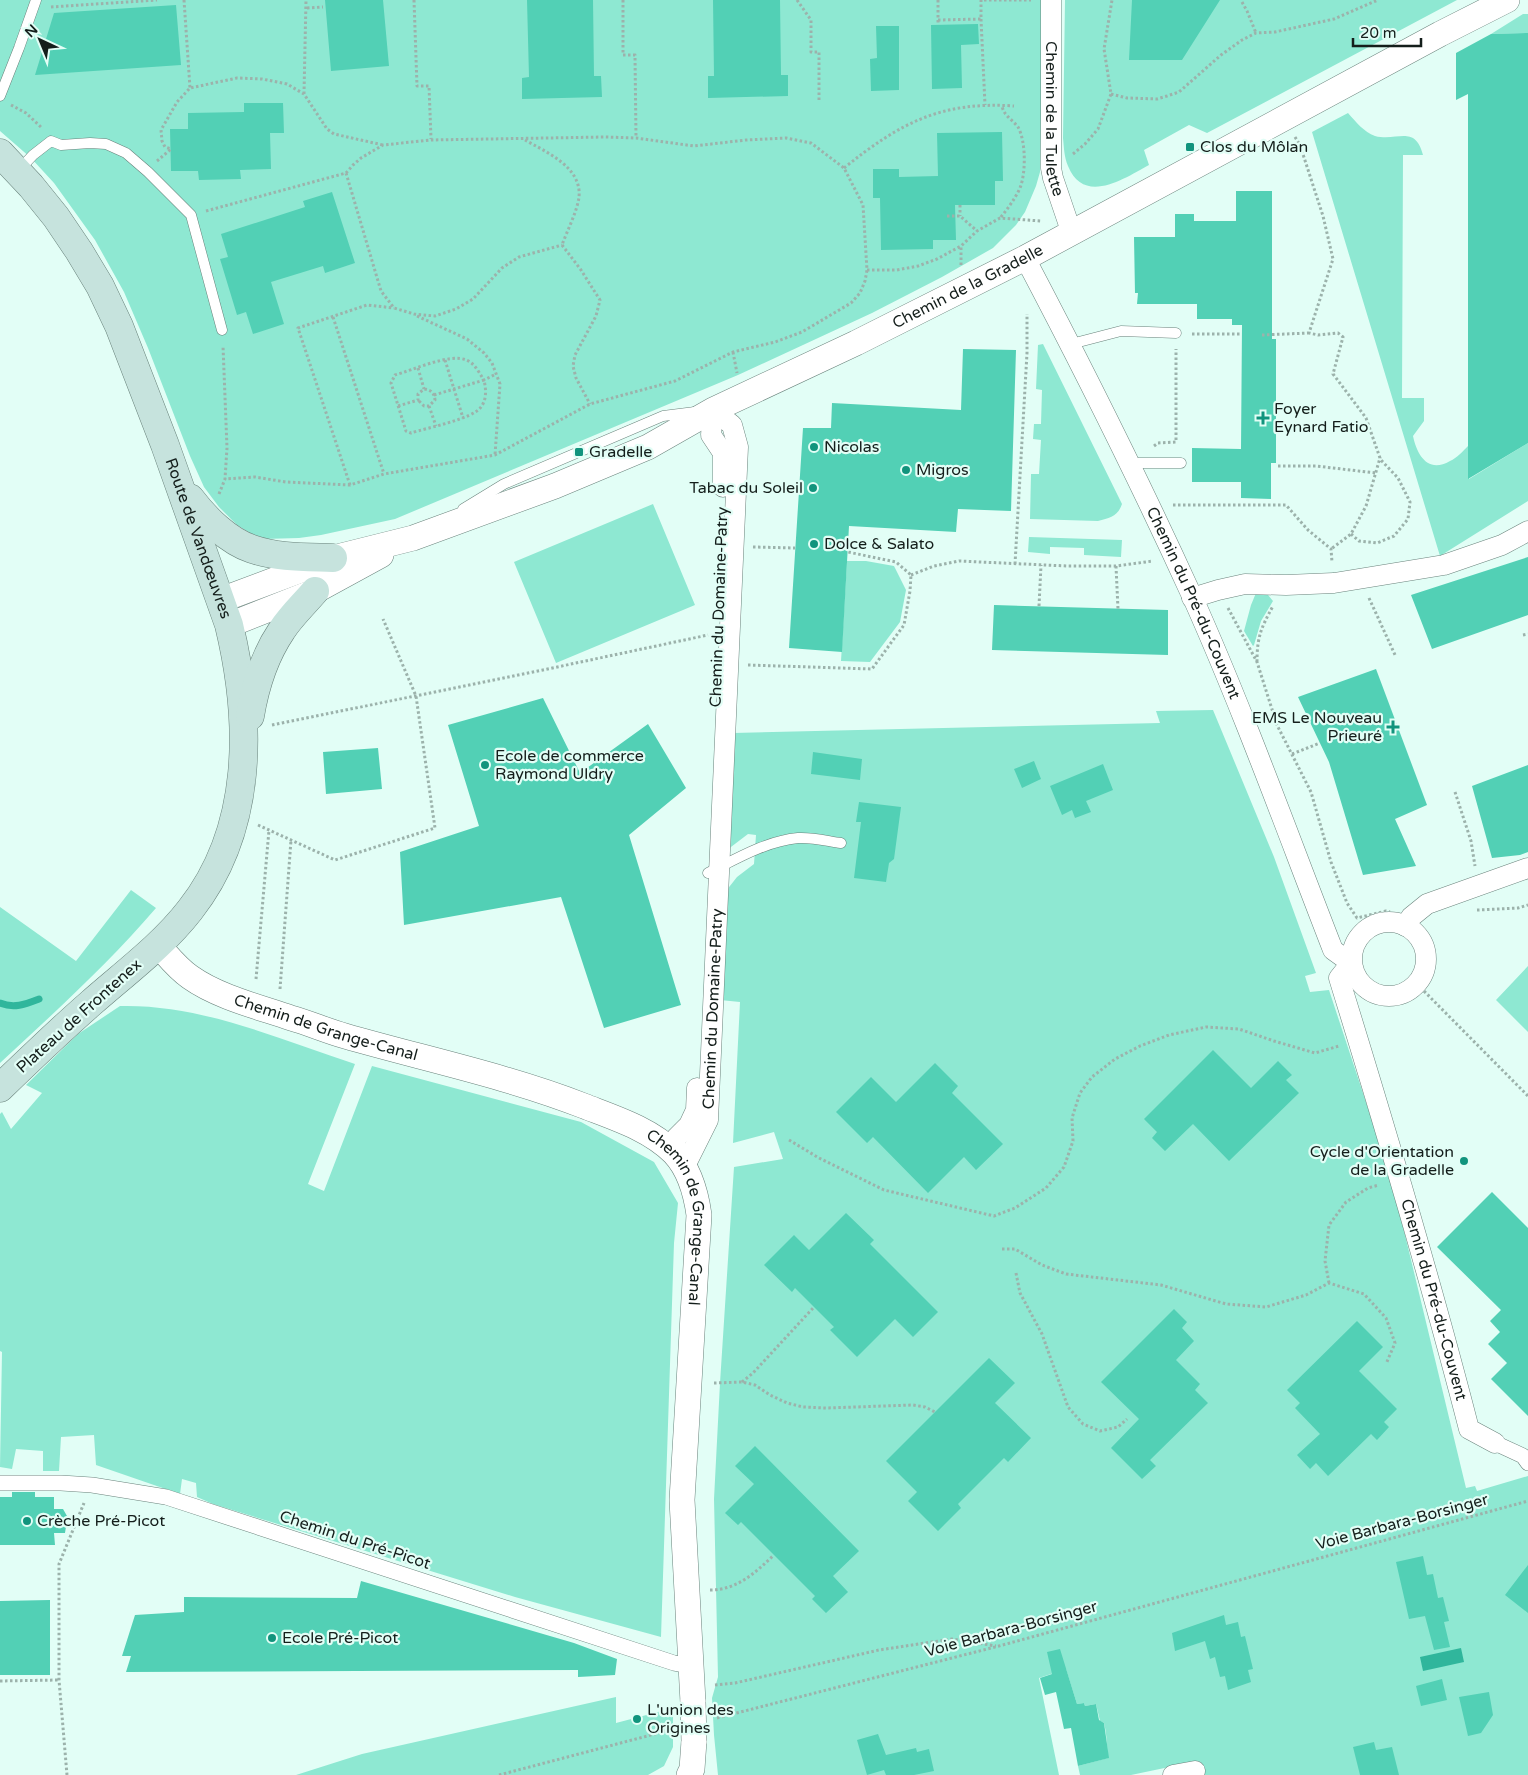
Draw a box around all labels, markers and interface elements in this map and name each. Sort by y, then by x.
north arrow [15,15,65,65]
scale bar [1353,15,1420,47]
text: N [21,21,41,41]
text: 20 m [1360,24,1397,42]
street label: Chemin de la Tulette [1041,41,1068,199]
place label: Clos du Môlan [1200,137,1308,157]
marker: Clos du Môlan [1184,141,1196,153]
street label: Chemin de la Gradelle [889,240,1047,333]
place label: Foyer Eynard Fatio [1274,399,1369,437]
marker: Foyer Eynard Fatio [1256,411,1270,425]
place label: Nicolas [824,437,880,457]
marker: Nicolas [808,441,820,453]
place label: Gradelle [589,442,652,462]
marker: Gradelle [573,446,585,458]
street label: Route de Vandœuvres [160,455,236,622]
place label: Migros [916,460,969,480]
marker: Migros [900,464,912,476]
place label: Tabac du Soleil [689,478,803,498]
marker: Tabac du Soleil [807,482,819,494]
street label: Chemin du Pré-du-Couvent [1142,504,1245,702]
street label: Chemin du Domaine-Patry [706,506,733,708]
place label: Dolce & Salato [824,534,934,554]
marker: Dolce & Salato [808,538,820,550]
place label: EMS Le Nouveau Prieuré [1252,708,1382,746]
marker: EMS Le Nouveau Prieuré [1386,720,1400,734]
place label: Ecole de commerce Raymond Uldry [495,746,644,784]
marker: Ecole de commerce Raymond Uldry [479,759,491,771]
street label: Chemin du Domaine-Patry [698,907,727,1110]
street label: Plateau de Frontenex [12,955,146,1077]
street label: Chemin de Grange-Canal [231,990,420,1065]
street label: Chemin de Grange-Canal [643,1125,709,1306]
place label: Cycle d'Orientation de la Gradelle [1310,1142,1454,1180]
marker: Cycle d'Orientation de la Gradelle [1458,1155,1470,1167]
street label: Chemin du Pré-du-Couvent [1396,1197,1471,1403]
street label: Voie Barbara-Borsinger [1314,1489,1491,1555]
street label: Chemin du Pré-Picot [277,1506,433,1574]
place label: Crèche Pré-Picot [37,1511,165,1531]
marker: Crèche Pré-Picot [21,1515,33,1527]
street label: Voie Barbara-Borsinger [923,1596,1100,1662]
place label: Ecole Pré-Picot [282,1628,398,1648]
marker: Ecole Pré-Picot [266,1632,278,1644]
place label: L'union des Origines [647,1700,734,1738]
marker: L'union des Origines [631,1713,643,1725]

